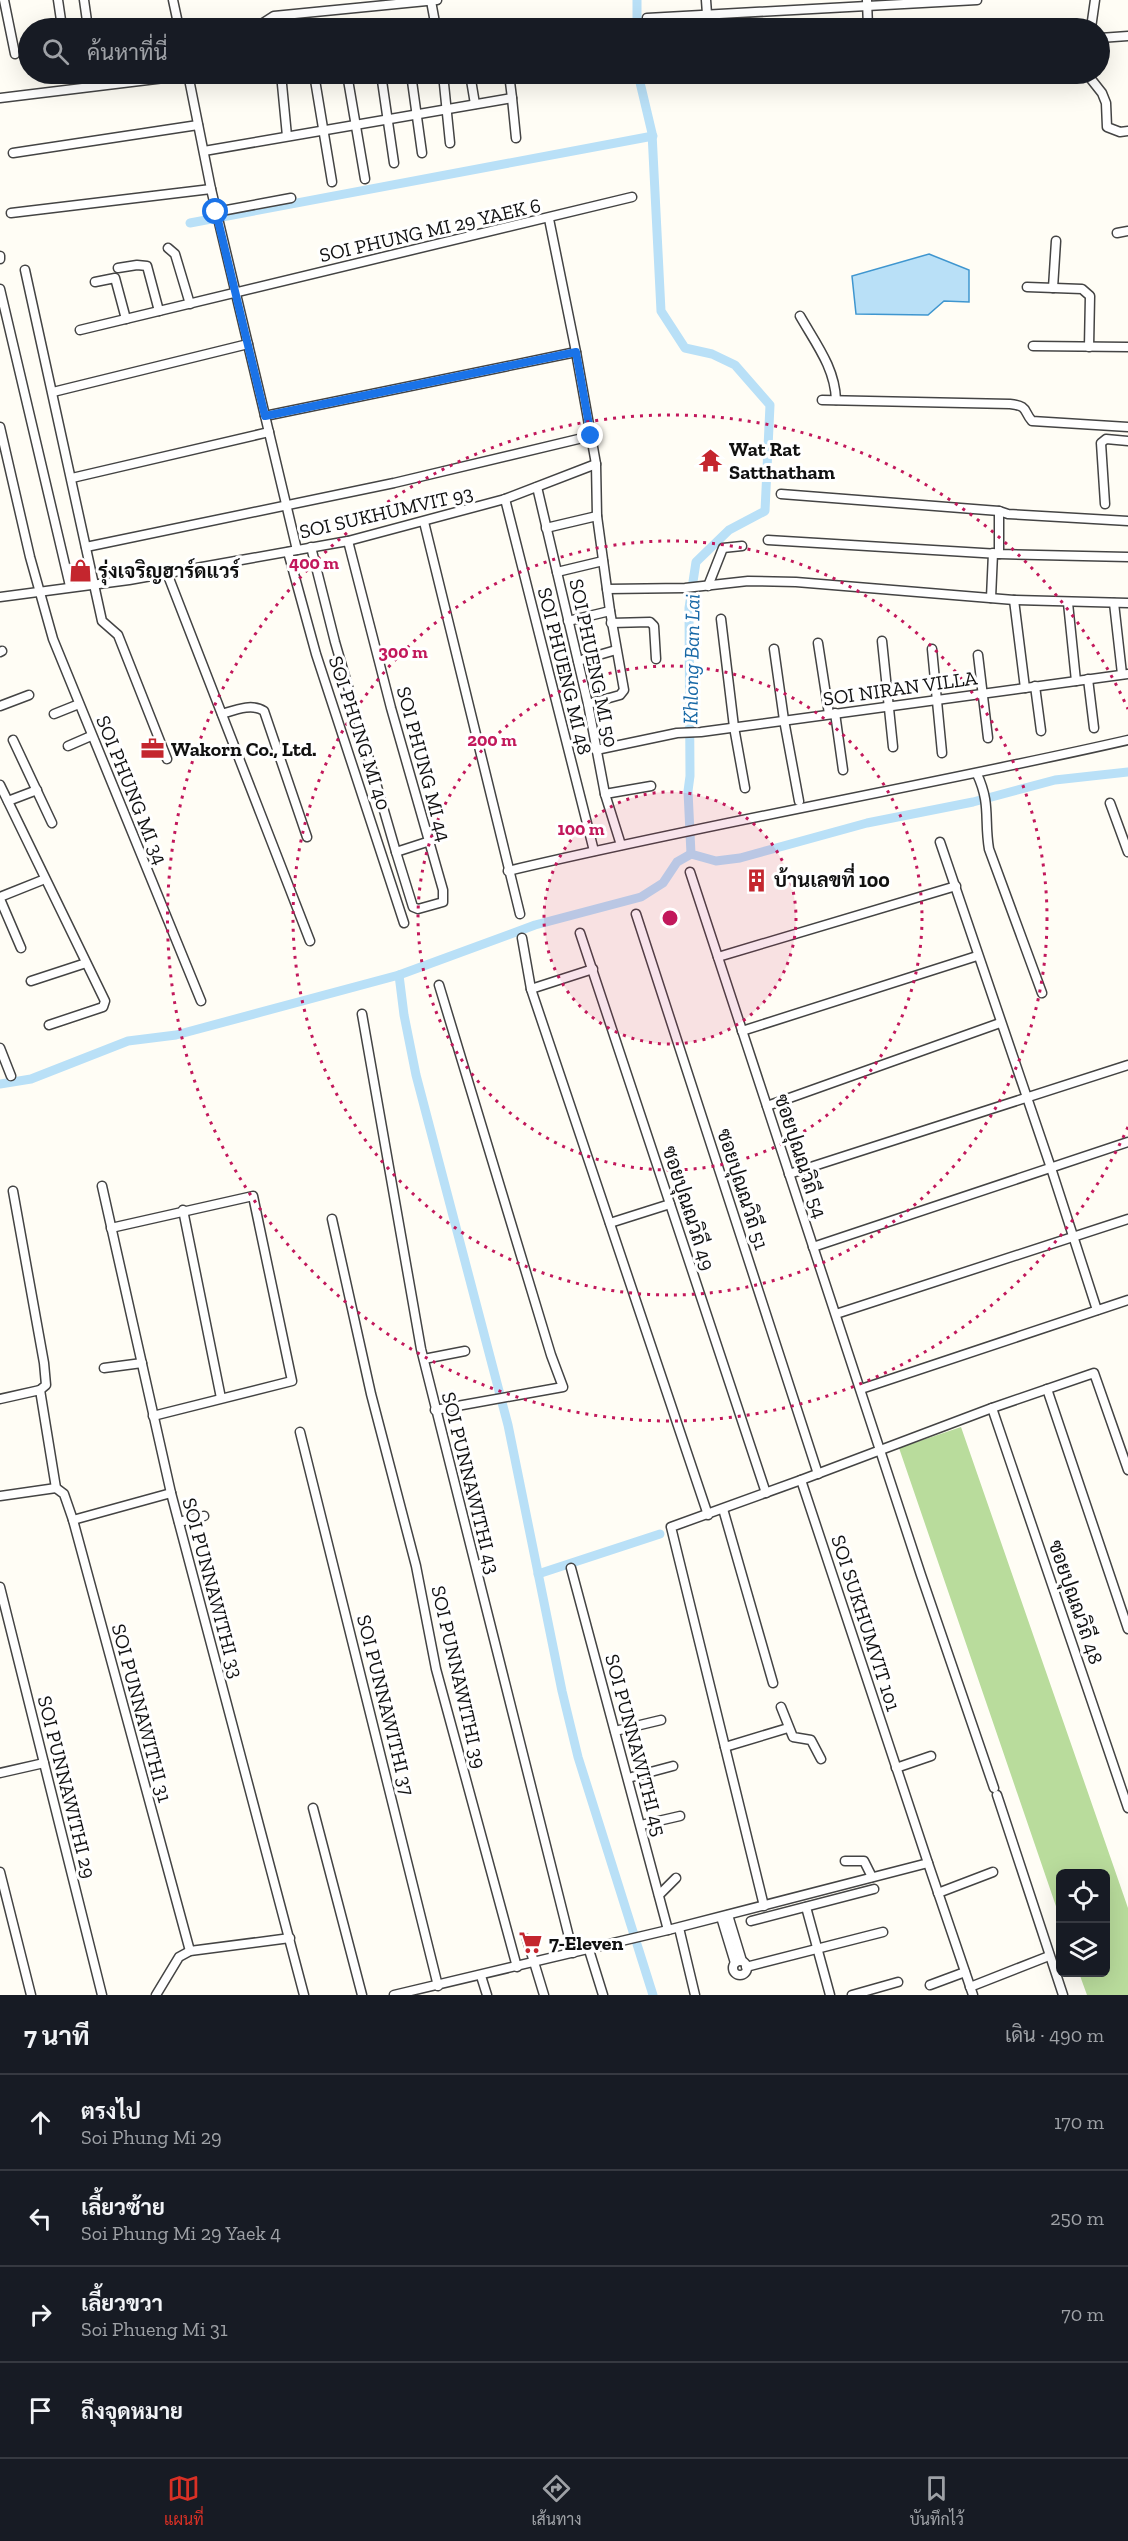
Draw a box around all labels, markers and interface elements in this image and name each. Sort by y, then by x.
search box [18,18,1110,84]
icon: search [39,35,72,68]
text: ค้นหาที่นี่ [87,39,167,66]
street label: SOI PHUNG MI 29 YAEK 6 [317,193,543,267]
route start [202,198,228,224]
route end [577,422,603,448]
place label: Wat Rat Satthatham [729,437,836,484]
temple icon: Wat Rat Satthatham [698,448,724,474]
street label: SOI SUKHUMVIT 93 [297,480,475,544]
text: 400 m [289,552,339,574]
shop icon: รุ่งเจริญฮาร์ดแวร์ [67,558,93,584]
place label: รุ่งเจริญฮาร์ดแวร์ [98,558,241,586]
street label: SOI PHUENG MI 50 [564,576,624,750]
street label: SOI PHUENG MI 48 [533,585,597,757]
water label: Khlong Ban Lai [677,594,705,724]
text: 300 m [378,641,428,663]
street label: SOI PHUNG MI 40 [324,653,396,813]
street label: SOI NIRAN VILLA [821,665,980,711]
street label: SOI PHUNG MI 44 [392,684,456,845]
street label: SOI PHUNG MI 34 [91,712,173,868]
text: 200 m [467,729,517,751]
office icon: Wakorn Co., Ltd. [140,736,166,762]
place label: Wakorn Co., Ltd. [171,737,317,761]
text: 100 m [557,818,605,840]
place label: บ้านเลขที่ 100 [774,863,890,892]
building icon: บ้านเลขที่ 100 [743,867,769,893]
centre of rings [660,908,680,928]
street label: ซอยปุณณวิถี 54 [768,1091,833,1222]
street label: ซอยปุณณวิถี 51 [710,1125,775,1254]
street label: ซอยปุณณวิถี 49 [656,1142,721,1274]
street label: SOI PUNNAWITHI 43 [437,1389,505,1577]
street label: SOI PUNNAWITHI 33 [177,1495,249,1681]
street label: SOI SUKHUMVIT 101 [826,1532,906,1714]
street label: ซอยปุณณวิถี 48 [1042,1536,1109,1668]
street label: SOI PUNNAWITHI 39 [426,1583,492,1771]
street label: SOI PUNNAWITHI 37 [352,1612,420,1798]
street label: SOI PUNNAWITHI 31 [107,1621,177,1805]
street label: SOI PUNNAWITHI 45 [600,1651,672,1839]
street label: SOI PUNNAWITHI 29 [33,1693,101,1881]
map controls [1056,1869,1110,1977]
button: locate [1056,1869,1110,1923]
button: layers [1056,1923,1110,1977]
supermarket icon: 7-Eleven [518,1930,544,1956]
place label: 7-Eleven [549,1931,623,1955]
text: 7 นาที [24,2020,90,2052]
text: เดิน · 490 m [1005,2023,1104,2047]
text: ตรงไป [81,2098,141,2125]
icon: ahead [24,2106,57,2139]
text: 170 m [1054,2110,1104,2134]
text: Soi Phung Mi 29 [81,2125,222,2149]
text: เลี้ยวซ้าย [81,2194,165,2221]
icon: left [24,2202,57,2235]
text: 250 m [1050,2206,1104,2230]
text: Soi Phung Mi 29 Yaek 4 [81,2221,281,2245]
text: เลี้ยวขวา [81,2290,163,2317]
icon: right [24,2298,57,2331]
text: 70 m [1061,2302,1104,2326]
text: Soi Phueng Mi 31 [81,2317,228,2341]
icon: arrive [24,2394,57,2427]
text: ถึงจุดหมาย [81,2398,183,2425]
tab: แผนที่ [164,2472,204,2529]
tab: เส้นทาง [532,2472,582,2529]
tab: บันทึกไว้ [909,2472,964,2529]

